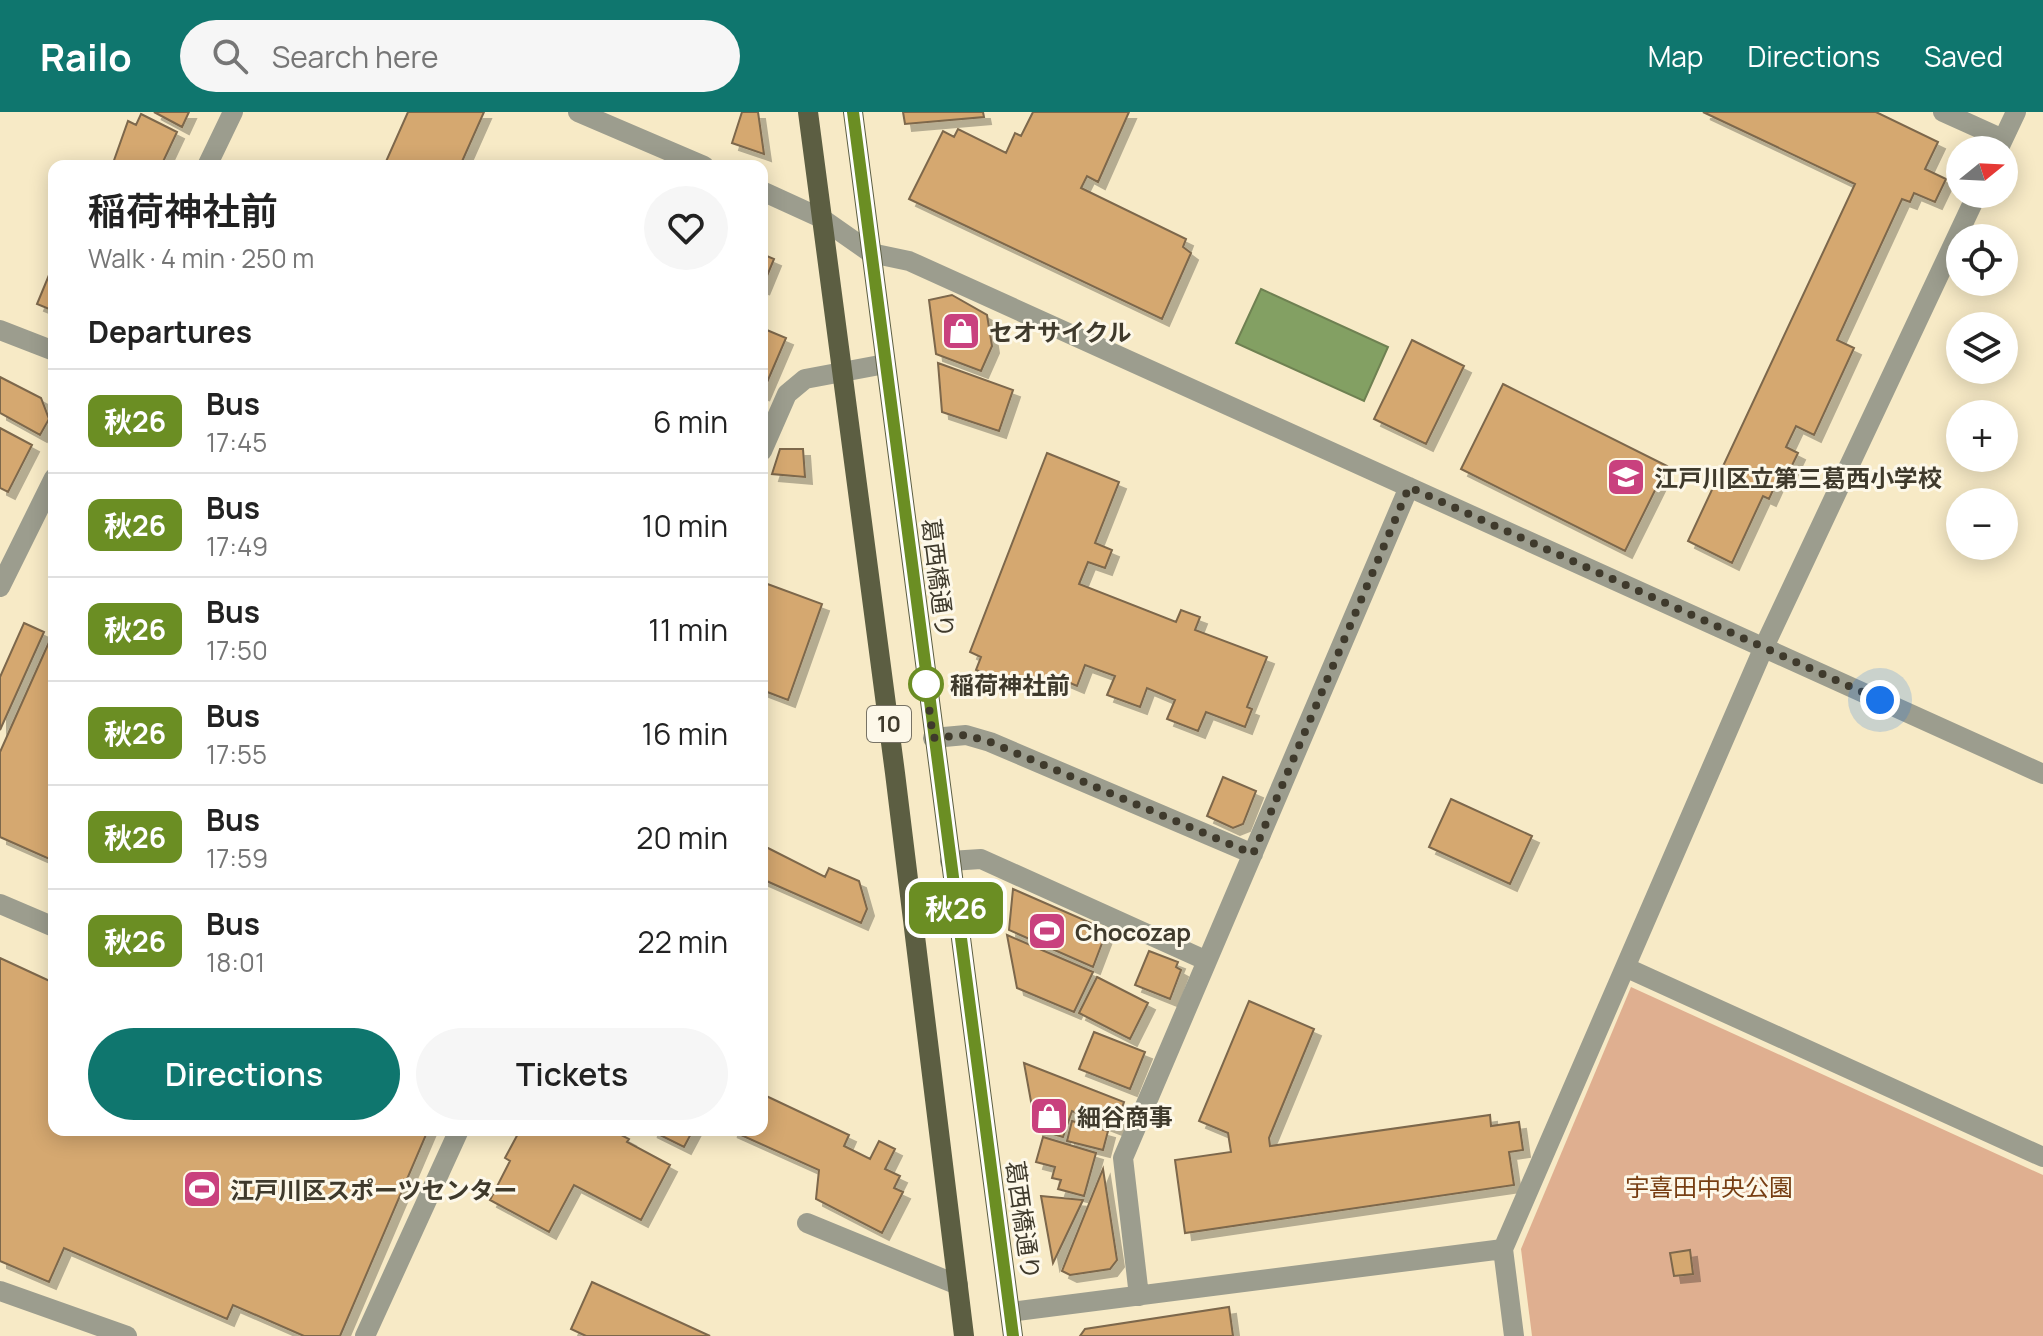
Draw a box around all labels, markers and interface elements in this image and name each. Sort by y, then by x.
search box [180,20,740,92]
text: Railo [40,30,132,82]
icon: search [208,34,252,78]
text: Search here [272,36,439,77]
text: Map [1648,37,1703,75]
text: Directions [1747,37,1880,75]
text: Saved [1924,37,2003,75]
north arrow [1946,136,2018,208]
map controls [1946,136,2018,560]
text: 稲荷神社前 [88,184,278,236]
button: heart [644,186,728,270]
button: locate [1946,224,2018,296]
text: Walk · 4 min · 250 m [88,240,314,276]
shop icon: セオサイクル [940,310,982,352]
text: Departures [88,311,252,352]
button: layers [1946,312,2018,384]
place label: セオサイクル [989,315,1132,348]
text: Bus [206,383,260,424]
button: + [1946,400,2018,472]
text: 6 min [653,401,728,442]
text: 秋26 [104,402,166,440]
text: 17:45 [206,424,267,460]
school or university icon: 江戸川区立第三葛西小学校 [1605,456,1647,498]
place label: 江戸川区立第三葛西小学校 [1654,461,1942,494]
text: Bus [206,487,260,528]
button: − [1946,488,2018,560]
text: 10 min [642,505,728,546]
text: 秋26 [104,506,166,544]
street label: 葛西橋通り [915,516,963,640]
text: 17:49 [206,528,268,564]
text: Bus [206,591,260,632]
text: 11 min [648,609,728,650]
text: 秋26 [104,610,166,648]
text: 17:50 [206,632,268,668]
marker: 稲荷神社前 [909,667,943,701]
place label: 稲荷神社前 [950,668,1070,701]
your location [1860,680,1900,720]
text: Bus [206,695,260,736]
road number: 10 [867,706,911,742]
text: 16 min [641,713,728,754]
text: 秋26 [104,714,166,752]
text: 17:55 [206,736,267,772]
text: Bus [206,799,260,840]
text: 20 min [636,817,728,858]
text: 秋26 [104,818,166,856]
text: 17:59 [206,840,268,876]
line badge: 秋26 [910,882,1002,934]
text: 秋26 [925,889,987,927]
text: Bus [206,903,260,944]
sports icon: Chocozap [1026,910,1068,952]
place label: Chocozap [1075,915,1191,948]
text: 22 min [638,921,728,962]
text: 秋26 [104,922,166,960]
text: 18:01 [206,944,265,980]
button: Directions [88,1028,400,1120]
button: Tickets [416,1028,728,1120]
shop icon: 細谷商事 [1028,1095,1070,1137]
place label: 細谷商事 [1077,1100,1173,1133]
street label: 葛西橋通り [999,1158,1049,1282]
sports icon: 江戸川区スポーツセンター [181,1168,223,1210]
park label: 宇喜田中央公園 [1625,1170,1793,1203]
place label: 江戸川区スポーツセンター [230,1173,518,1206]

